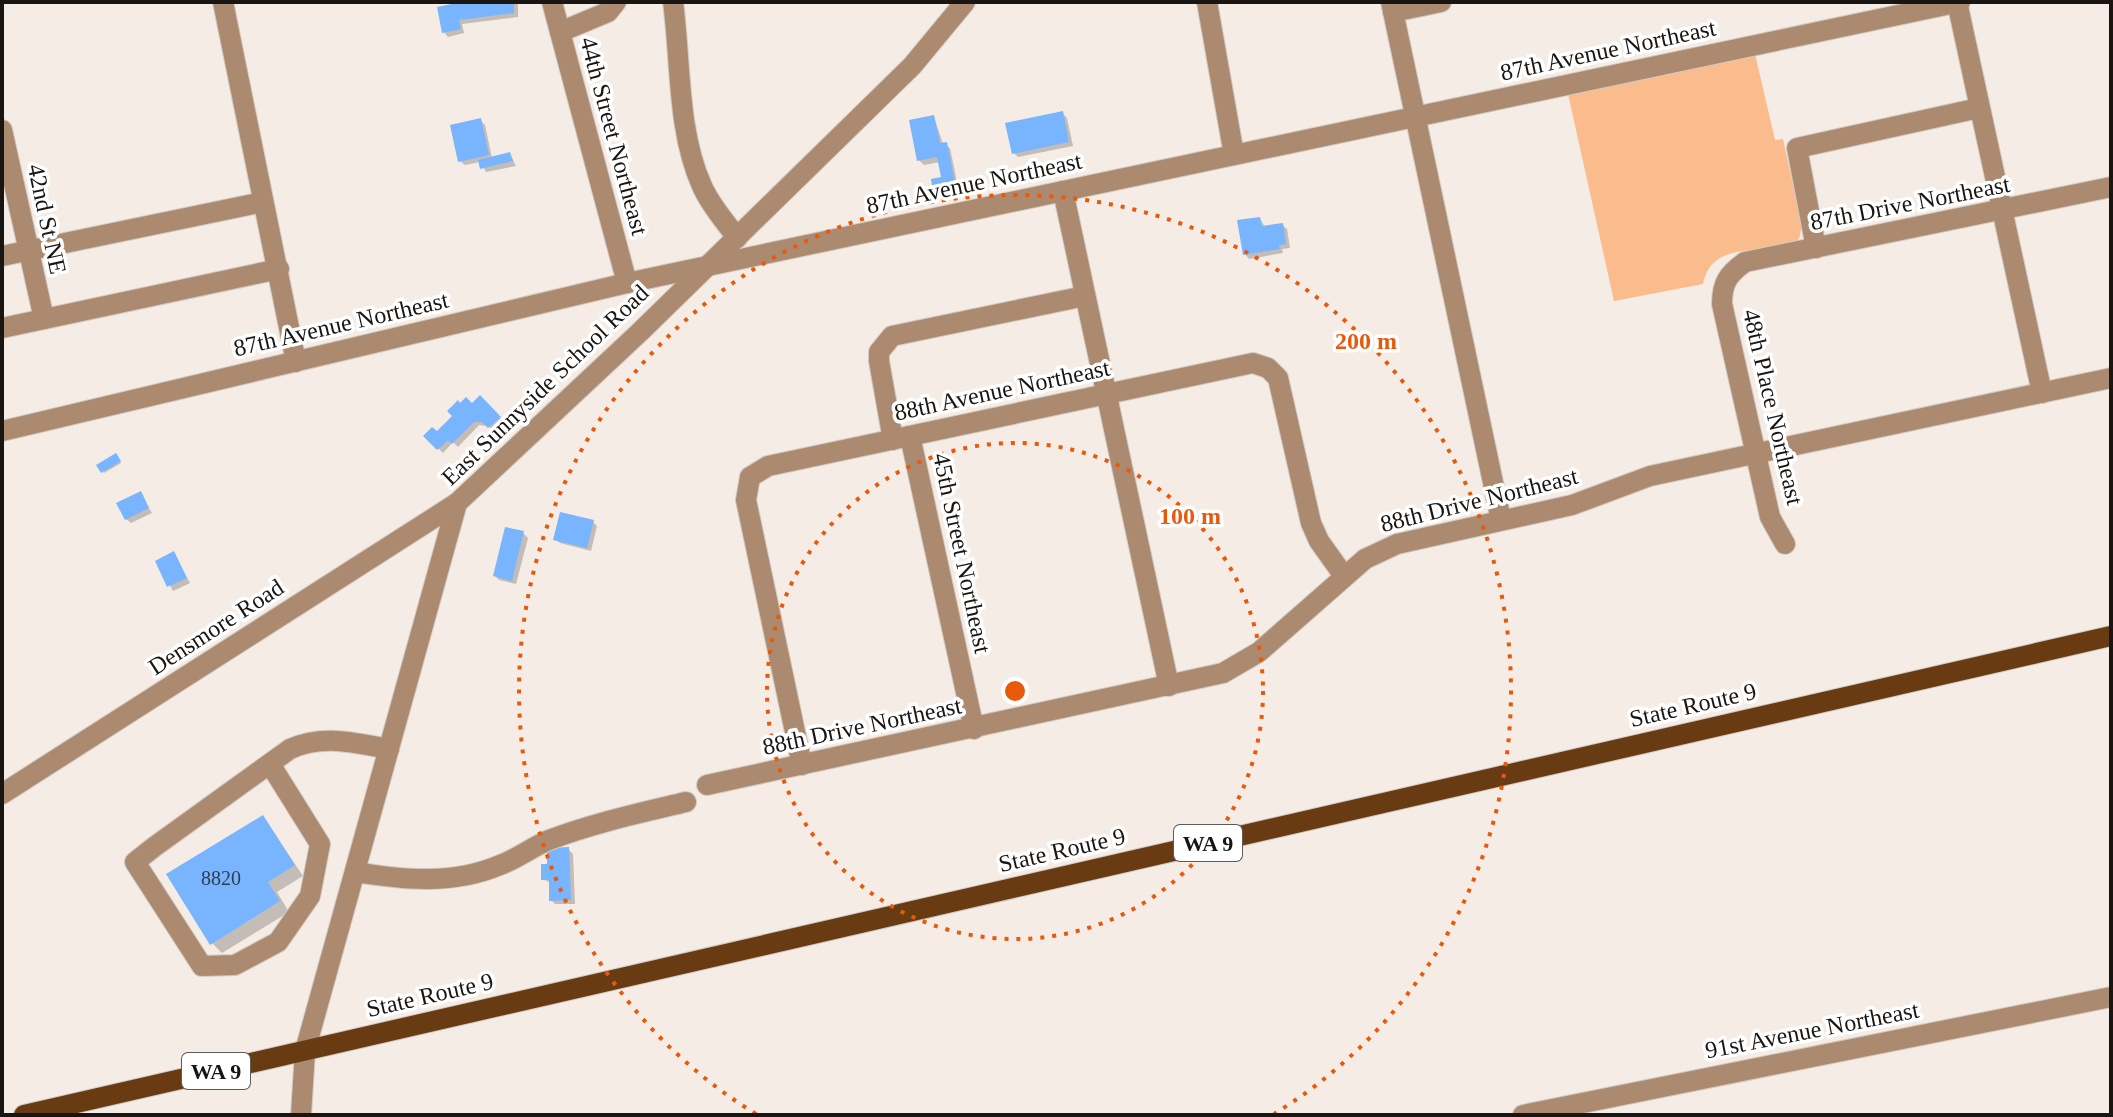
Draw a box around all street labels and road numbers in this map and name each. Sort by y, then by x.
street label: 87th Avenue Northeast [1498,14,1718,86]
street label: 44th Street Northeast [575,34,653,238]
street label: 87th Avenue Northeast [864,147,1084,219]
street label: 42nd St NE [23,162,71,276]
street label: 87th Drive Northeast [1808,171,2012,235]
street label: East Sunnyside School Road [436,280,654,490]
street label: 87th Avenue Northeast [231,287,451,361]
street label: 48th Place Northeast [1738,307,1808,508]
street label: 88th Avenue Northeast [892,354,1112,426]
street label: 45th Street Northeast [928,451,996,656]
street label: 88th Drive Northeast [1378,463,1581,537]
street label: Densmore Road [144,574,288,680]
street label: State Route 9 [1627,678,1759,732]
street label: 88th Drive Northeast [760,692,964,760]
street label: State Route 9 [996,823,1128,877]
road number: WA 9 [1174,825,1242,861]
street label: State Route 9 [364,968,496,1022]
street label: 91st Avenue Northeast [1703,996,1921,1063]
road number: WA 9 [182,1053,250,1089]

